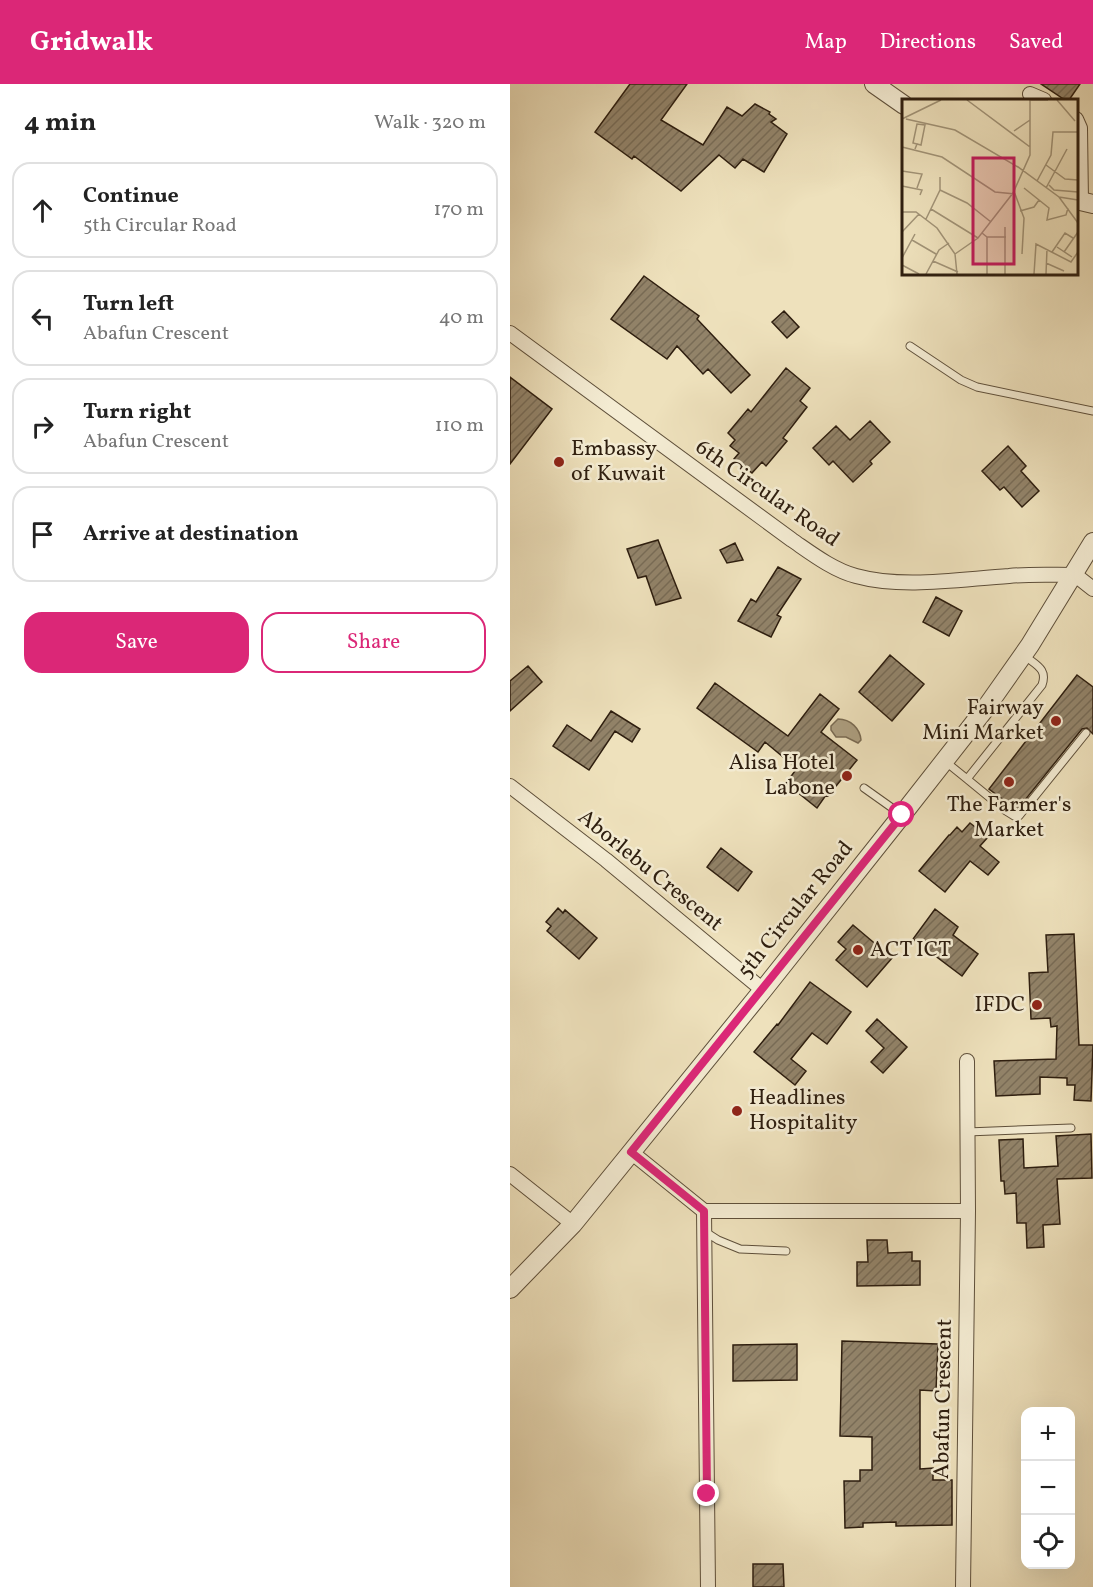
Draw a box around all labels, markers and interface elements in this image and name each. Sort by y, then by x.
text: Gridwalk [30,23,153,62]
text: Map [805,28,847,57]
text: Directions [880,28,976,57]
text: Saved [1009,28,1063,57]
inset map [902,99,1078,274]
text: 4 min [24,105,96,141]
text: Walk · 320 m [374,109,486,137]
text: Continue [83,181,179,212]
icon: ahead [26,194,59,227]
text: 170 m [434,196,484,224]
text: 5th Circular Road [83,212,237,240]
text: Turn left [83,289,174,320]
icon: left [26,302,59,335]
text: 40 m [439,304,484,332]
text: Abafun Crescent [83,320,229,348]
text: Turn right [83,397,191,428]
icon: right [26,410,59,443]
text: 110 m [435,412,484,440]
text: Abafun Crescent [83,428,229,456]
street label: 6th Circular Road [689,433,845,555]
place label: Embassy of Kuwait [571,434,666,490]
marker: Embassy of Kuwait [552,455,566,469]
icon: arrive [26,518,59,551]
text: Arrive at destination [83,519,299,550]
button: Save [24,612,249,673]
button: Share [261,612,486,673]
place label: Fairway Mini Market [922,693,1044,749]
marker: Fairway Mini Market [1049,714,1063,728]
place label: Alisa Hotel Labone [729,748,835,804]
marker: Alisa Hotel Labone [840,769,854,783]
marker: The Farmer's Market [1002,775,1016,789]
place label: The Farmer's Market [947,790,1071,846]
route start [888,801,914,827]
street label: Aborlebu Crescent [571,803,729,939]
street label: 5th Circular Road [731,835,861,985]
place label: ACT ICT [870,935,951,966]
marker: ACT ICT [851,943,865,957]
place label: IFDC [974,990,1025,1021]
marker: IFDC [1030,998,1044,1012]
place label: Headlines Hospitality [749,1083,858,1139]
marker: Headlines Hospitality [730,1104,744,1118]
street label: Abafun Crescent [927,1318,961,1480]
map controls [1021,1407,1075,1569]
button: + [1021,1407,1075,1461]
button: − [1021,1461,1075,1515]
route end [693,1480,719,1506]
button: locate [1021,1515,1075,1569]

